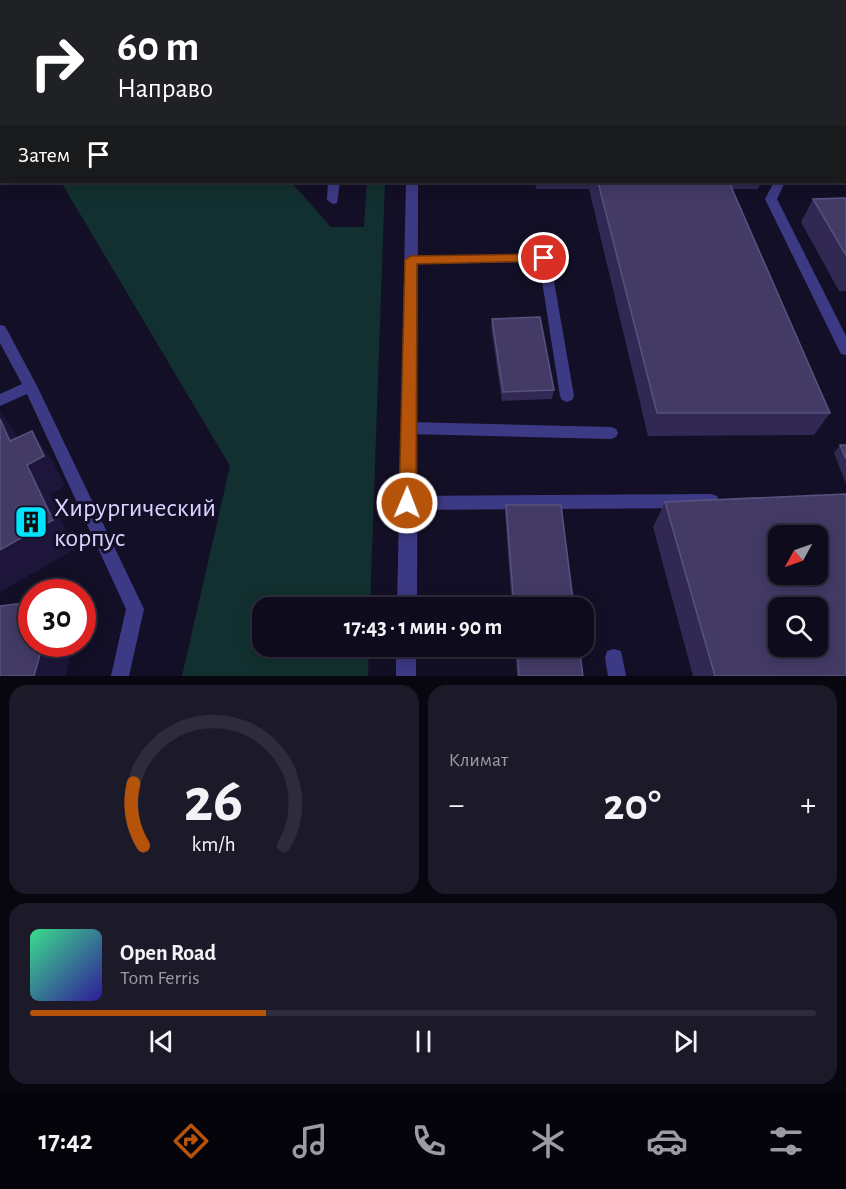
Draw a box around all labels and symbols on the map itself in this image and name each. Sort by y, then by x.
pin [518,232,569,283]
position arrow [375,471,439,535]
place label: Хирургический корпус [54,495,216,551]
building icon: Хирургический корпус [13,504,49,540]
north arrow [768,525,828,585]
speed limit sign: 30 [18,579,96,657]

